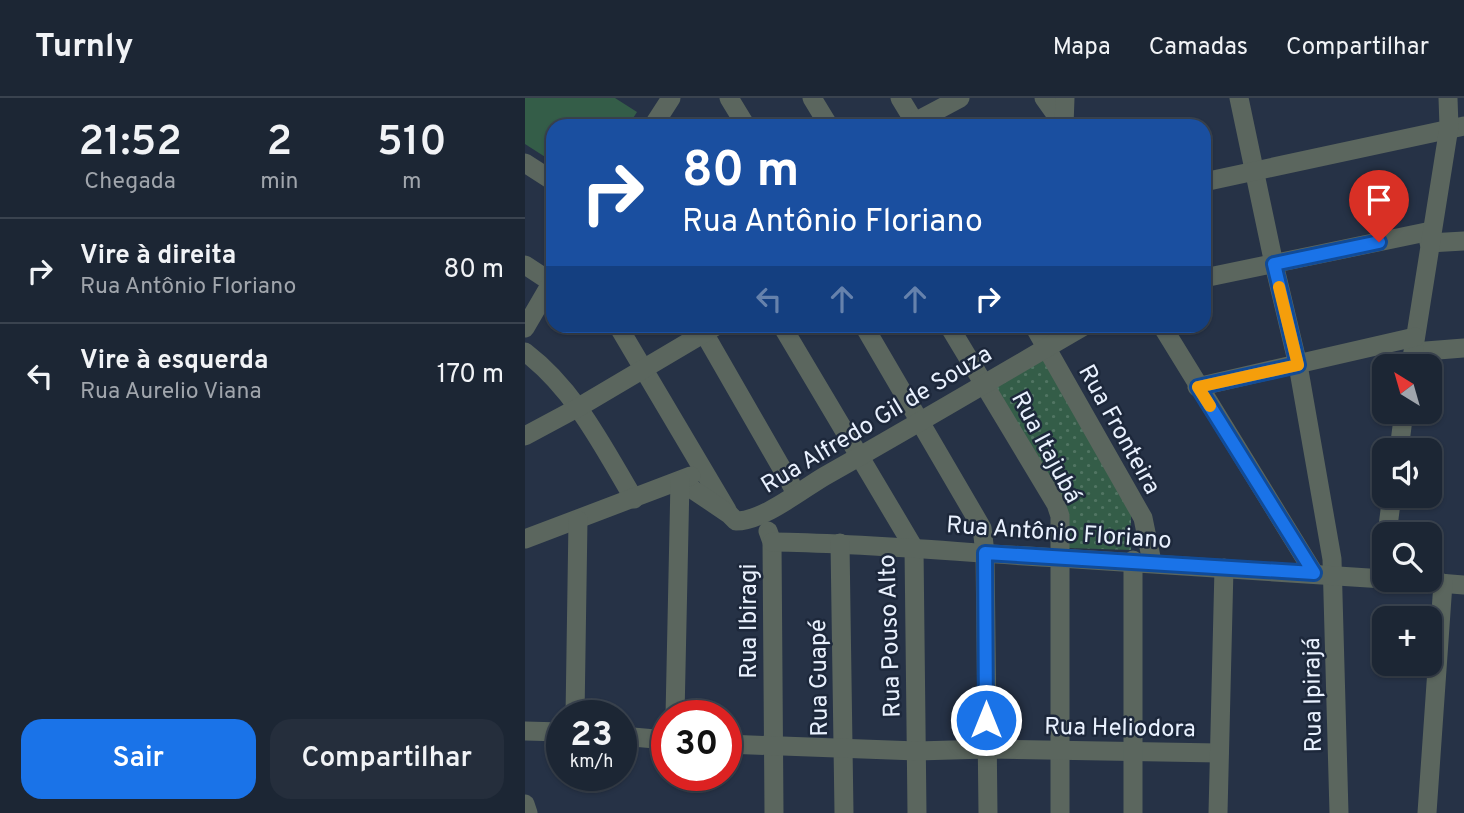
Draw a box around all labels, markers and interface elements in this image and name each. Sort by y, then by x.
text: Turnly [35,27,133,69]
text: Mapa [1053,33,1111,63]
text: Camadas [1149,33,1248,63]
text: Compartilhar [1286,33,1429,63]
text: 21:52 [78,117,182,170]
text: 2 [267,117,292,170]
text: 510 [377,117,447,170]
text: 80 m [682,142,799,204]
icon: right [567,147,658,238]
text: Chegada [84,168,176,197]
text: min [260,168,299,197]
text: m [402,168,421,197]
pin [1349,170,1409,242]
icon: arrive [1360,181,1398,219]
text: Rua Antônio Floriano [682,203,983,243]
text: Vire à direita [80,240,236,273]
icon: right [21,252,59,290]
text: 80 m [444,254,504,287]
text: Rua Antônio Floriano [80,273,296,302]
icon: left [750,280,788,318]
icon: ahead [823,280,861,318]
icon: ahead [896,280,934,318]
icon: right [969,280,1007,318]
street label: Rua Alfredo Gil de Souza [756,340,998,502]
text: Vire à esquerda [80,345,268,378]
north arrow [1372,354,1442,424]
map controls [1372,354,1442,676]
icon: left [21,357,59,395]
text: 170 m [437,359,504,392]
street label: Rua Fronteira [1070,360,1166,500]
text: Rua Aurelio Viana [80,378,262,407]
street label: Rua Itajubá [1003,387,1087,509]
button: sound [1372,438,1442,508]
street label: Rua Antônio Floriano [945,511,1172,557]
button: search [1372,522,1442,592]
street label: Rua Pouso Alto [873,554,909,718]
street label: Rua Ibiragi [735,563,765,679]
button: + [1372,606,1442,676]
street label: Rua Guapé [804,619,836,737]
street label: Rua Ipirajá [1298,637,1330,753]
position arrow [949,683,1023,757]
speed limit sign: 30 [651,700,742,791]
street label: Rua Heliodora [1044,713,1196,745]
text: 23 [570,714,613,758]
button: Sair [21,719,256,799]
button: Compartilhar [270,719,504,799]
text: km/h [570,751,613,774]

